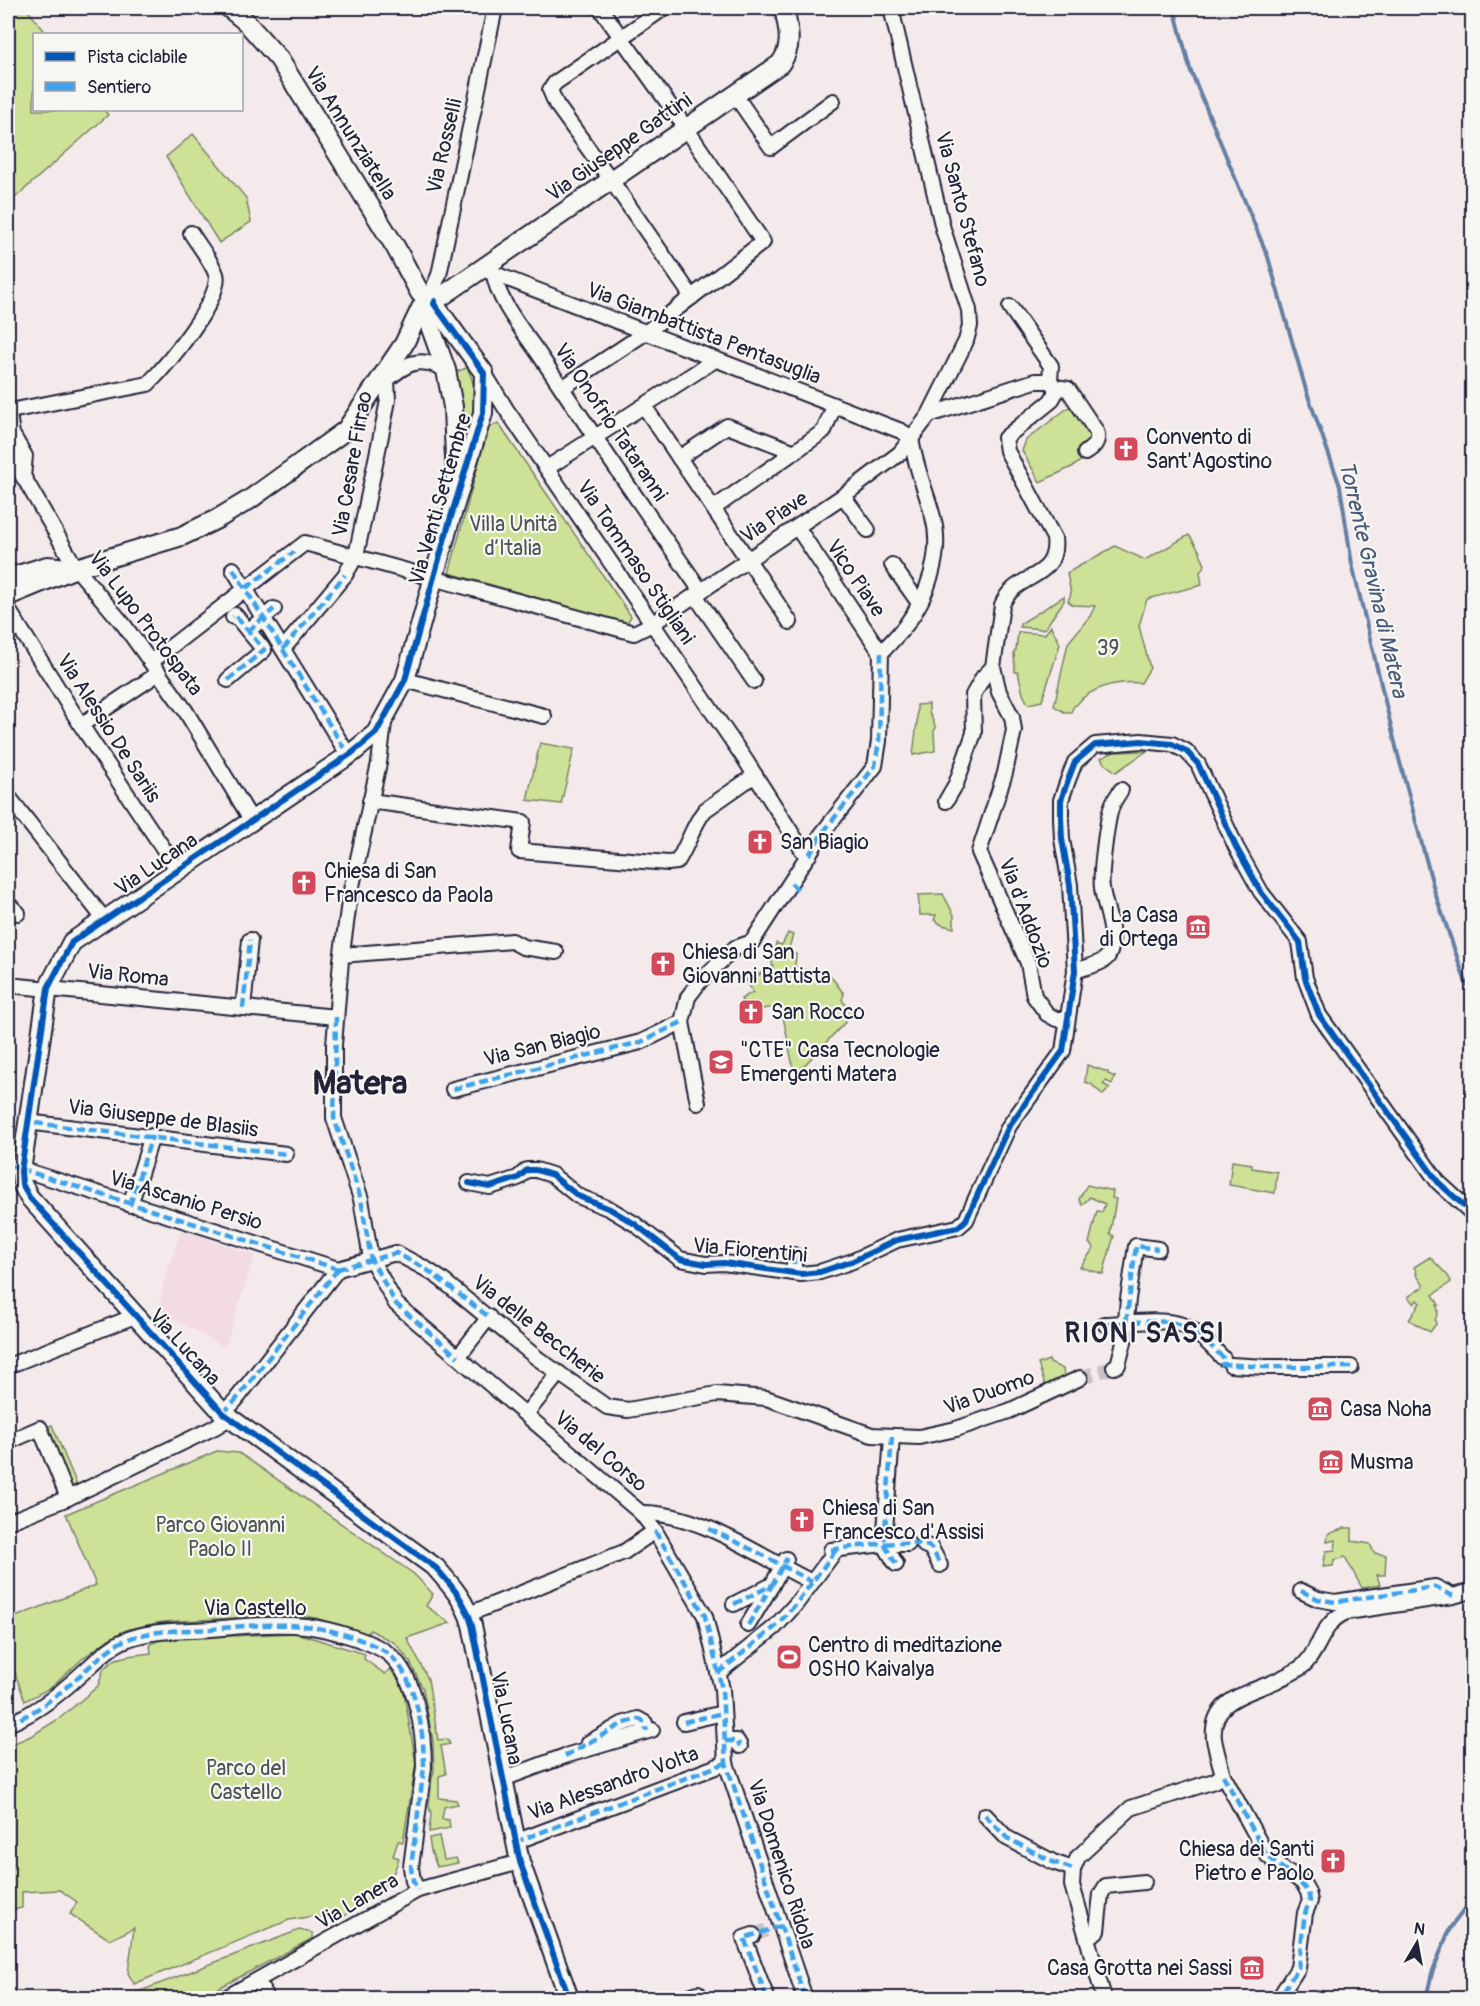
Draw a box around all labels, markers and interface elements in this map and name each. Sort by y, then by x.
legend [33,33,243,111]
text: Pista ciclabile [87,46,187,69]
street label: Via Annunziatella [299,61,403,205]
text: Sentiero [87,76,151,99]
street label: Via Giuseppe Gattini [541,87,698,208]
street label: Via Rosselli [420,96,469,196]
street label: Via Santo Stefano [929,129,996,290]
street label: Via Giambattista Pentasuglia [583,276,825,391]
street label: Via Onofrio Tataranni [548,338,674,507]
street label: Via Cesare Firrao [326,389,379,539]
street label: Via Venti Settembre [403,409,478,588]
place label: Convento di Sant'Agostino [1146,424,1272,475]
church icon: Convento di Sant'Agostino [1111,434,1141,464]
water label: Torrente Gravina di Matera [1332,458,1414,702]
street label: Via Tommaso Stigliani [570,475,701,650]
street label: Via Piave [735,485,814,550]
park label: Villa Unità d’Italia [469,511,557,562]
street label: Vico Piave [820,534,892,623]
street label: Via Lupo Protospata [82,545,209,701]
park label: 39 [1097,635,1119,662]
street label: Via Alessio De Sariis [50,649,167,808]
street label: Via Lucana [110,827,203,902]
church icon: San Biagio [745,827,775,857]
place label: San Biagio [780,829,869,856]
street label: Via d'Addozio [992,854,1059,972]
place label: Chiesa di San Francesco da Paola [324,858,493,909]
church icon: Chiesa di San Francesco da Paola [289,868,319,898]
place label: La Casa di Ortega [1099,902,1178,953]
museum icon: La Casa di Ortega [1183,912,1213,942]
place label: Chiesa di San Giovanni Battista [682,939,831,990]
church icon: Chiesa di San Giovanni Battista [648,949,678,979]
street label: Via Roma [86,958,170,993]
church icon: San Rocco [736,997,766,1027]
place label: San Rocco [771,999,865,1026]
street label: Via San Biagio [481,1018,603,1073]
place label: "CTE" Casa Tecnologie Emergenti Matera [740,1037,940,1088]
school or university icon: "CTE" Casa Tecnologie Emergenti Matera [706,1047,736,1077]
district label: Matera [313,1063,407,1104]
street label: Via Giuseppe de Blasiis [66,1093,260,1144]
street label: Via Ascanio Persio [106,1164,266,1237]
street label: Via Fiorentini [692,1232,808,1269]
street label: Via delle Beccherie [467,1269,611,1390]
street label: Via Lucana [143,1303,226,1391]
district label: RIONI SASSI [1065,1317,1225,1350]
street label: Via Duomo [940,1364,1038,1421]
museum icon: Casa Noha [1305,1394,1335,1424]
place label: Casa Noha [1340,1396,1432,1423]
street label: Via del Corso [549,1405,653,1498]
museum icon: Musma [1316,1447,1346,1477]
place label: Musma [1350,1449,1413,1476]
place label: Chiesa di San Francesco d'Assisi [822,1495,984,1546]
church icon: Chiesa di San Francesco d'Assisi [787,1505,817,1535]
park label: Parco Giovanni Paolo II [155,1512,285,1563]
street label: Via Castello [204,1595,306,1622]
place label: Centro di meditazione OSHO Kaivalya [808,1632,1002,1683]
sports icon: Centro di meditazione OSHO Kaivalya [774,1642,804,1672]
street label: Via Lucana [484,1669,529,1767]
street label: Via Alessandro Volta [524,1740,702,1827]
park label: Parco del Castello [206,1755,286,1806]
street label: Via Domenico Ridola [741,1776,822,1952]
place label: Chiesa dei Santi Pietro e Paolo [1179,1836,1314,1887]
church icon: Chiesa dei Santi Pietro e Paolo [1318,1846,1348,1876]
street label: Via Lanera [311,1867,403,1936]
north arrow [1387,1913,1447,1973]
text: N [1412,1918,1427,1940]
museum icon: Casa Grotta nei Sassi [1237,1953,1267,1983]
place label: Casa Grotta nei Sassi [1047,1955,1232,1982]

